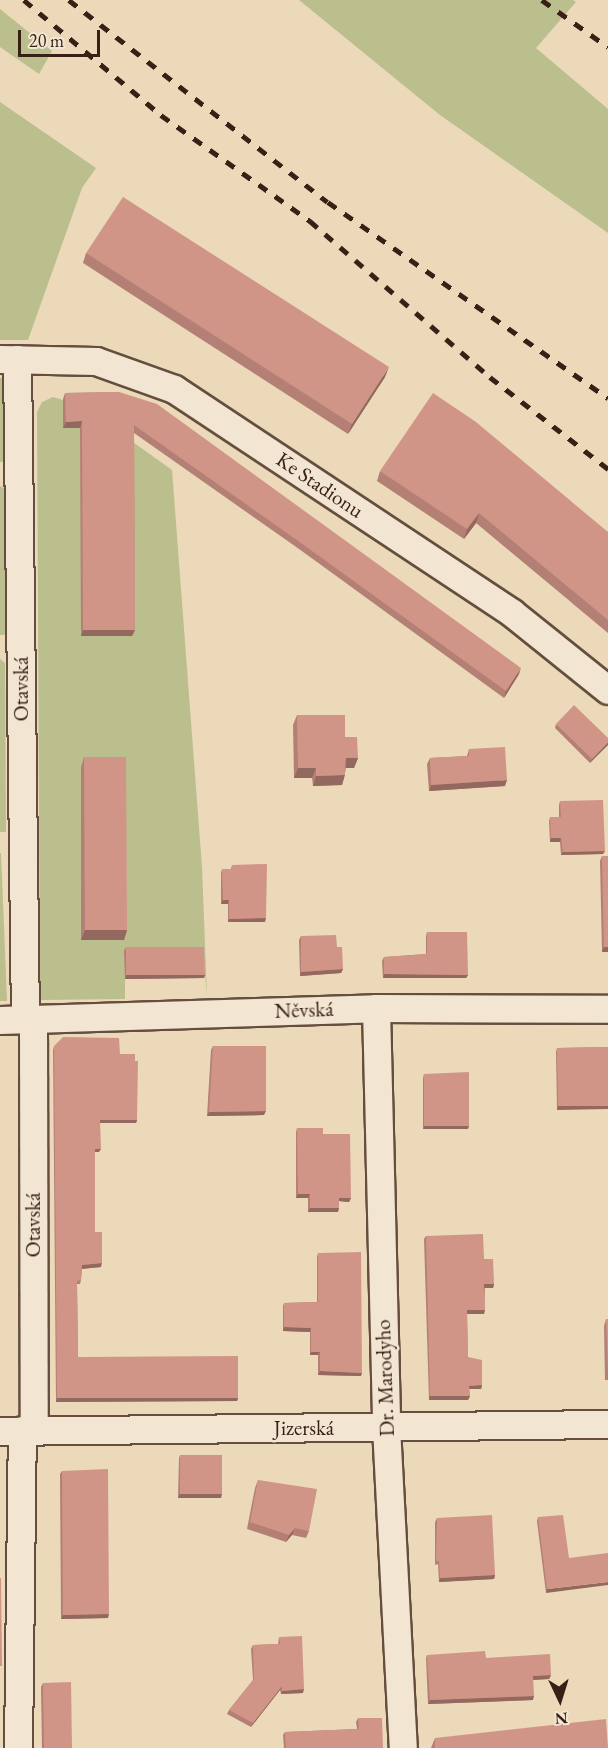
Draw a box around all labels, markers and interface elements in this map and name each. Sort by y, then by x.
scale bar [21,18,104,56]
text: 20 m [29,29,64,52]
street label: Ke Stadionu [272,447,368,523]
street label: Otavská [8,657,34,721]
street label: Něvská [274,996,334,1024]
street label: Otavská [20,1193,46,1257]
street label: Dr. Marodyho [370,1319,400,1437]
street label: Jizerská [274,1415,334,1441]
north arrow [530,1670,590,1730]
text: N [554,1708,568,1729]

